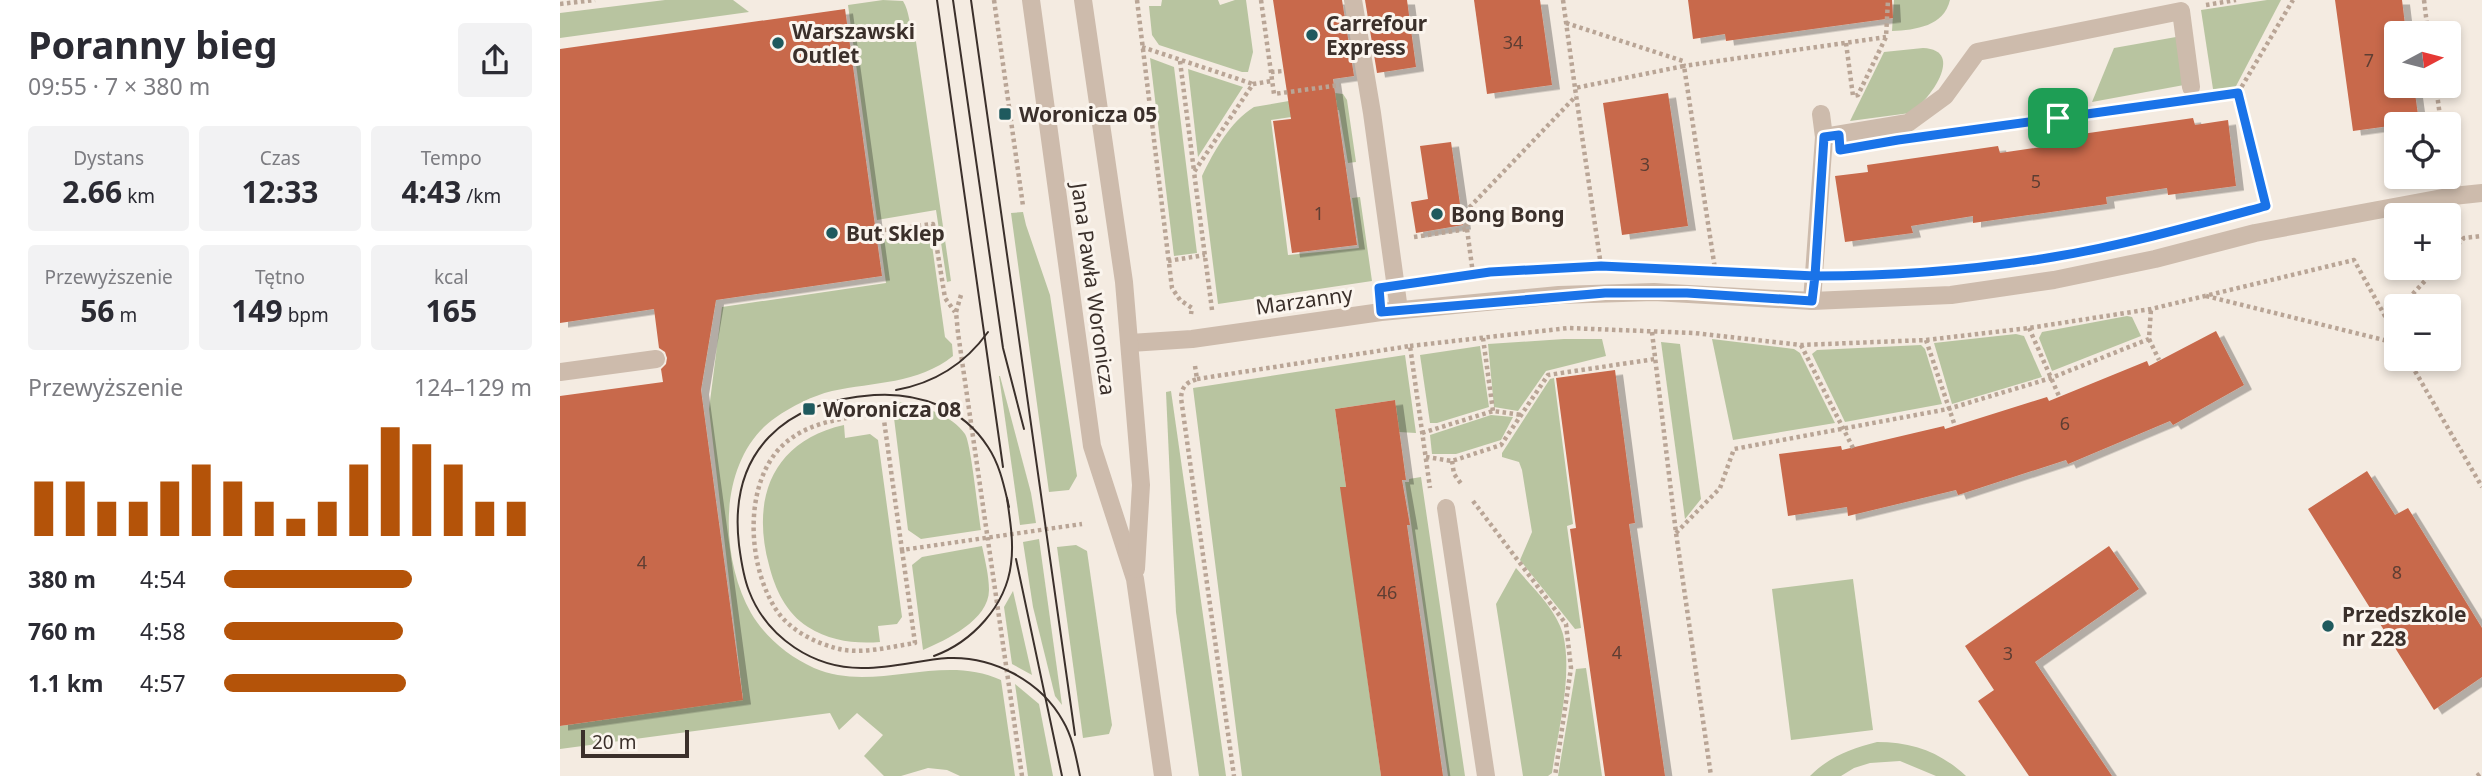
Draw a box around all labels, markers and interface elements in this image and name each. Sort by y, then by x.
place label: Carrefour Express [1326,9,1428,61]
place label: Warszawski Outlet [792,17,915,69]
text: Poranny bieg [28,18,277,70]
north arrow [2384,21,2460,98]
map controls [2384,21,2461,371]
button: share [458,23,532,97]
marker: Carrefour Express [1304,27,1320,43]
house number: 34 [1503,30,1523,54]
marker: Warszawski Outlet [770,35,786,51]
house number: 7 [2364,48,2374,72]
text: 09:55 · 7 × 380 m [28,70,210,102]
pin [2028,88,2088,148]
icon: arrive [2039,99,2077,137]
place label: Woronicza 05 [1019,100,1157,128]
marker: Woronicza 05 [997,106,1013,122]
button: locate [2384,112,2461,189]
text: Dystans [73,145,144,171]
text: Czas [260,145,300,171]
text: Tempo [421,145,482,171]
house number: 3 [1640,152,1650,176]
house number: 5 [2031,169,2041,193]
text: 2.66 [62,171,122,212]
text: 12:33 [241,171,319,212]
text: 4:43 [401,171,461,212]
street label: Jana Pawła Woronicza [1065,179,1123,397]
text: km [122,183,155,209]
text: /km [461,183,501,209]
place label: Bong Bong [1451,200,1564,228]
house number: 1 [1314,201,1324,225]
button: + [2384,203,2461,280]
marker: Bong Bong [1429,206,1445,222]
place label: But Sklep [846,219,945,247]
marker: But Sklep [824,225,840,241]
text: Przewyższenie [45,264,173,290]
text: Tętno [255,264,305,290]
text: kcal [434,264,469,290]
street label: Marzanny [1254,279,1355,321]
text: 56 [80,290,114,331]
text: 149 [231,290,283,331]
text: 165 [426,290,477,331]
button: − [2384,294,2461,371]
text: m [114,302,137,328]
text: bpm [283,302,329,328]
text: Przewyższenie [28,371,183,403]
text: 124–129 m [414,371,532,403]
place label: Woronicza 08 [823,395,961,423]
marker: Woronicza 08 [801,401,817,417]
house number: 6 [2060,411,2070,435]
house number: 4 [637,550,647,574]
house number: 8 [2392,560,2402,584]
text: 380 m [28,563,96,595]
text: 4:54 [140,563,186,595]
house number: 46 [1377,580,1397,604]
place label: Przedszkole nr 228 [2342,600,2466,652]
text: 760 m [28,615,96,647]
text: 4:58 [140,615,186,647]
marker: Przedszkole nr 228 [2320,618,2336,634]
house number: 4 [1612,640,1622,664]
house number: 3 [2003,641,2013,665]
text: 1.1 km [28,667,103,699]
text: 4:57 [140,667,186,699]
scale bar [581,727,690,759]
text: 20 m [592,729,636,755]

